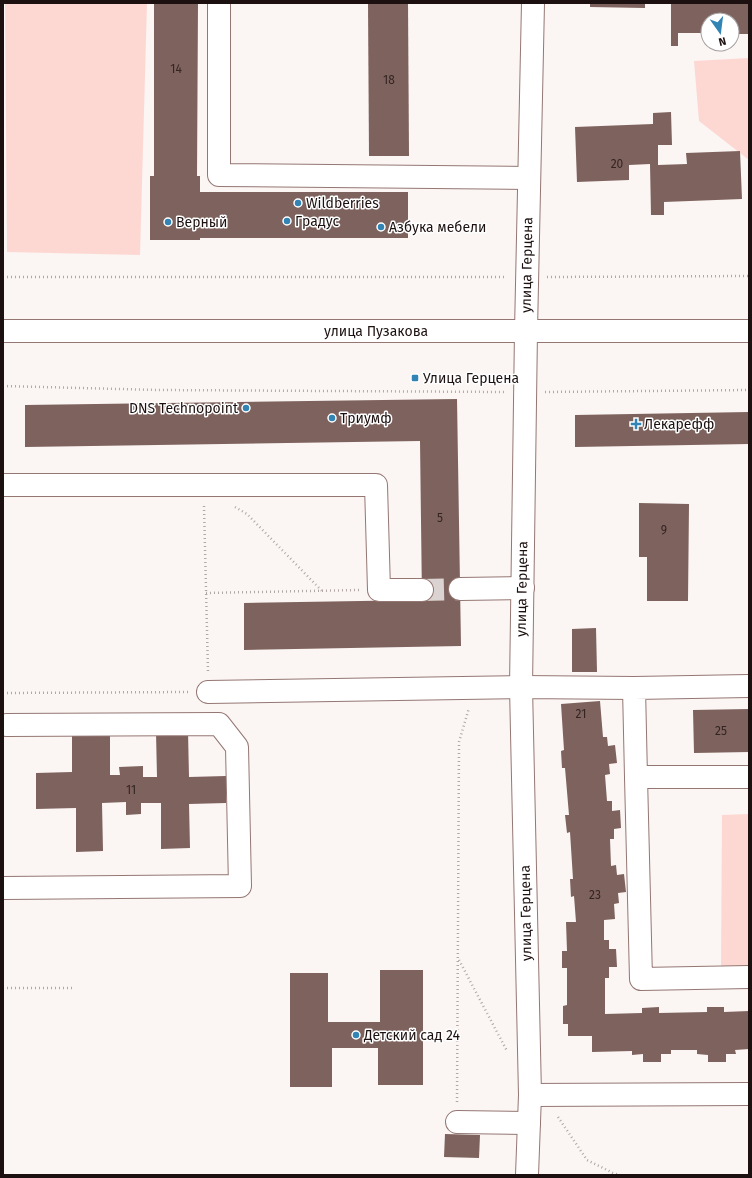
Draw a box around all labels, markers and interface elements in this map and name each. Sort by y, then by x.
north arrow [700,12,740,52]
text: N [717,34,727,48]
house number: 14 [170,62,182,76]
house number: 18 [383,73,395,87]
house number: 20 [611,157,624,171]
place label: Wildberries [306,195,379,212]
marker: Wildberries [293,198,303,208]
place label: Градус [295,213,340,230]
place label: Верный [176,214,227,231]
marker: Градус [282,216,292,226]
marker: Верный [163,217,173,227]
street label: улица Герцена [518,217,536,313]
place label: Азбука мебели [389,219,486,236]
marker: Азбука мебели [376,222,386,232]
street label: улица Пузакова [324,323,428,340]
place label: Улица Герцена [423,370,519,387]
marker: Улица Герцена [410,373,420,383]
place label: DNS Technopoint [129,400,239,417]
marker: DNS Technopoint [241,403,251,413]
place label: Триумф [340,410,392,427]
marker: Триумф [327,413,337,423]
place label: Лекарефф [644,416,714,433]
marker: Лекарефф [631,419,641,429]
house number: 5 [437,511,443,525]
house number: 9 [661,523,667,537]
street label: улица Герцена [513,541,531,637]
house number: 21 [576,707,586,721]
house number: 25 [715,724,727,738]
house number: 11 [126,783,136,797]
street label: улица Герцена [517,865,535,961]
house number: 23 [589,888,601,902]
place label: Детский сад 24 [363,1027,461,1044]
marker: Детский сад 24 [351,1030,361,1040]

